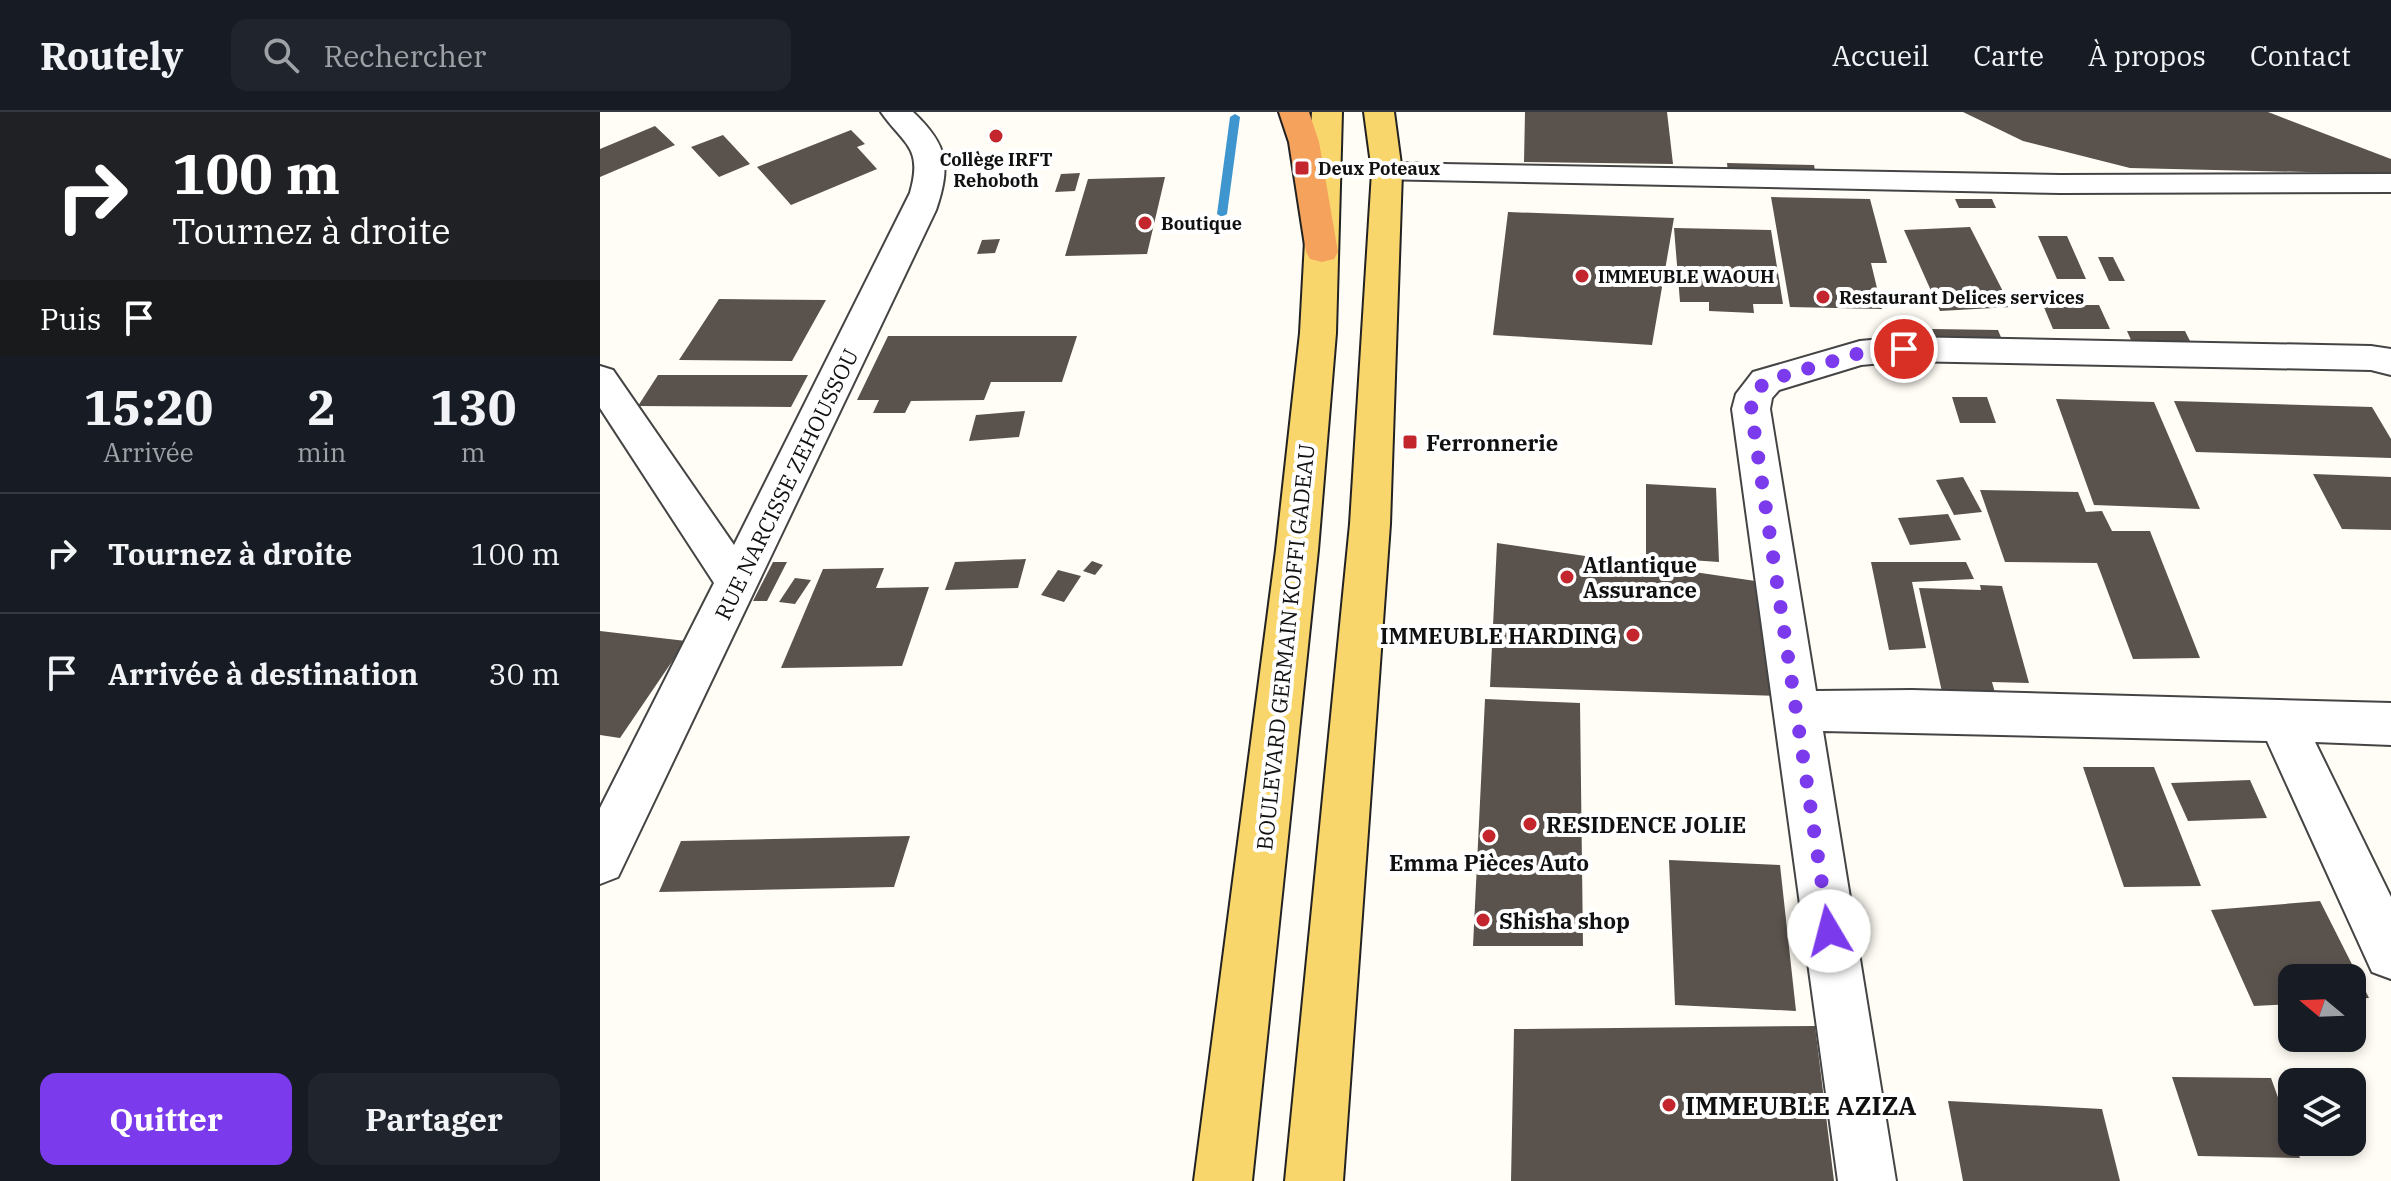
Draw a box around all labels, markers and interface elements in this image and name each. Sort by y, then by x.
search box [231,19,791,91]
text: Routely [40,31,183,80]
icon: search [259,33,303,77]
text: Rechercher [323,36,486,75]
text: Accueil [1832,37,1929,74]
text: Carte [1973,37,2044,74]
text: À propos [2088,37,2206,74]
text: Contact [2250,37,2351,74]
marker: Collège IRFT Rehoboth [987,127,1005,145]
text: 100 m [172,137,340,209]
icon: right [40,144,144,248]
place label: Collège IRFT Rehoboth [939,148,1053,192]
place label: Deux Poteaux [1318,157,1440,180]
marker: Deux Poteaux [1293,159,1311,177]
text: Tournez à droite [172,207,451,254]
place label: Boutique [1161,212,1242,235]
marker: Boutique [1136,214,1154,232]
place label: IMMEUBLE WAOUH [1598,265,1775,288]
marker: IMMEUBLE WAOUH [1573,267,1591,285]
place label: Restaurant Delices services [1839,286,2084,309]
marker: Restaurant Delices services [1814,288,1832,306]
icon: arrive [117,296,161,340]
text: Puis [40,299,101,338]
pin [1870,315,1938,383]
icon: arrive [1882,327,1926,371]
street label: RUE NARCISSE ZEHOUSSOU [708,344,864,624]
text: 15:20 [84,376,213,438]
text: 2 [307,376,336,438]
text: 130 [430,376,516,438]
place label: Ferronnerie [1426,428,1558,457]
marker: Ferronnerie [1401,433,1419,451]
text: Arrivée [103,435,194,469]
text: min [297,435,346,469]
text: m [461,435,486,469]
street label: BOULEVARD GERMAIN KOFFI GADEAU [1249,442,1321,852]
icon: right [40,531,84,575]
text: Tournez à droite [108,534,352,573]
text: 100 m [470,534,560,573]
place label: Atlantique Assurance [1583,550,1697,604]
marker: Atlantique Assurance [1558,568,1576,586]
place label: IMMEUBLE HARDING [1380,621,1617,650]
marker: IMMEUBLE HARDING [1624,626,1642,644]
icon: arrive [40,651,84,695]
text: Arrivée à destination [108,654,418,693]
text: 30 m [488,654,560,693]
place label: RESIDENCE JOLIE [1546,810,1746,839]
marker: RESIDENCE JOLIE [1521,815,1539,833]
marker: Emma Pièces Auto [1480,827,1498,845]
place label: Emma Pièces Auto [1389,848,1589,877]
position arrow [1787,889,1871,973]
place label: Shisha shop [1499,906,1630,935]
marker: Shisha shop [1474,911,1492,929]
north arrow [2278,964,2366,1052]
map controls [2278,964,2366,1156]
button: layers [2278,1068,2366,1156]
button: Quitter [40,1073,292,1165]
button: Partager [308,1073,560,1165]
place label: IMMEUBLE AZIZA [1685,1088,1917,1122]
marker: IMMEUBLE AZIZA [1660,1096,1678,1114]

